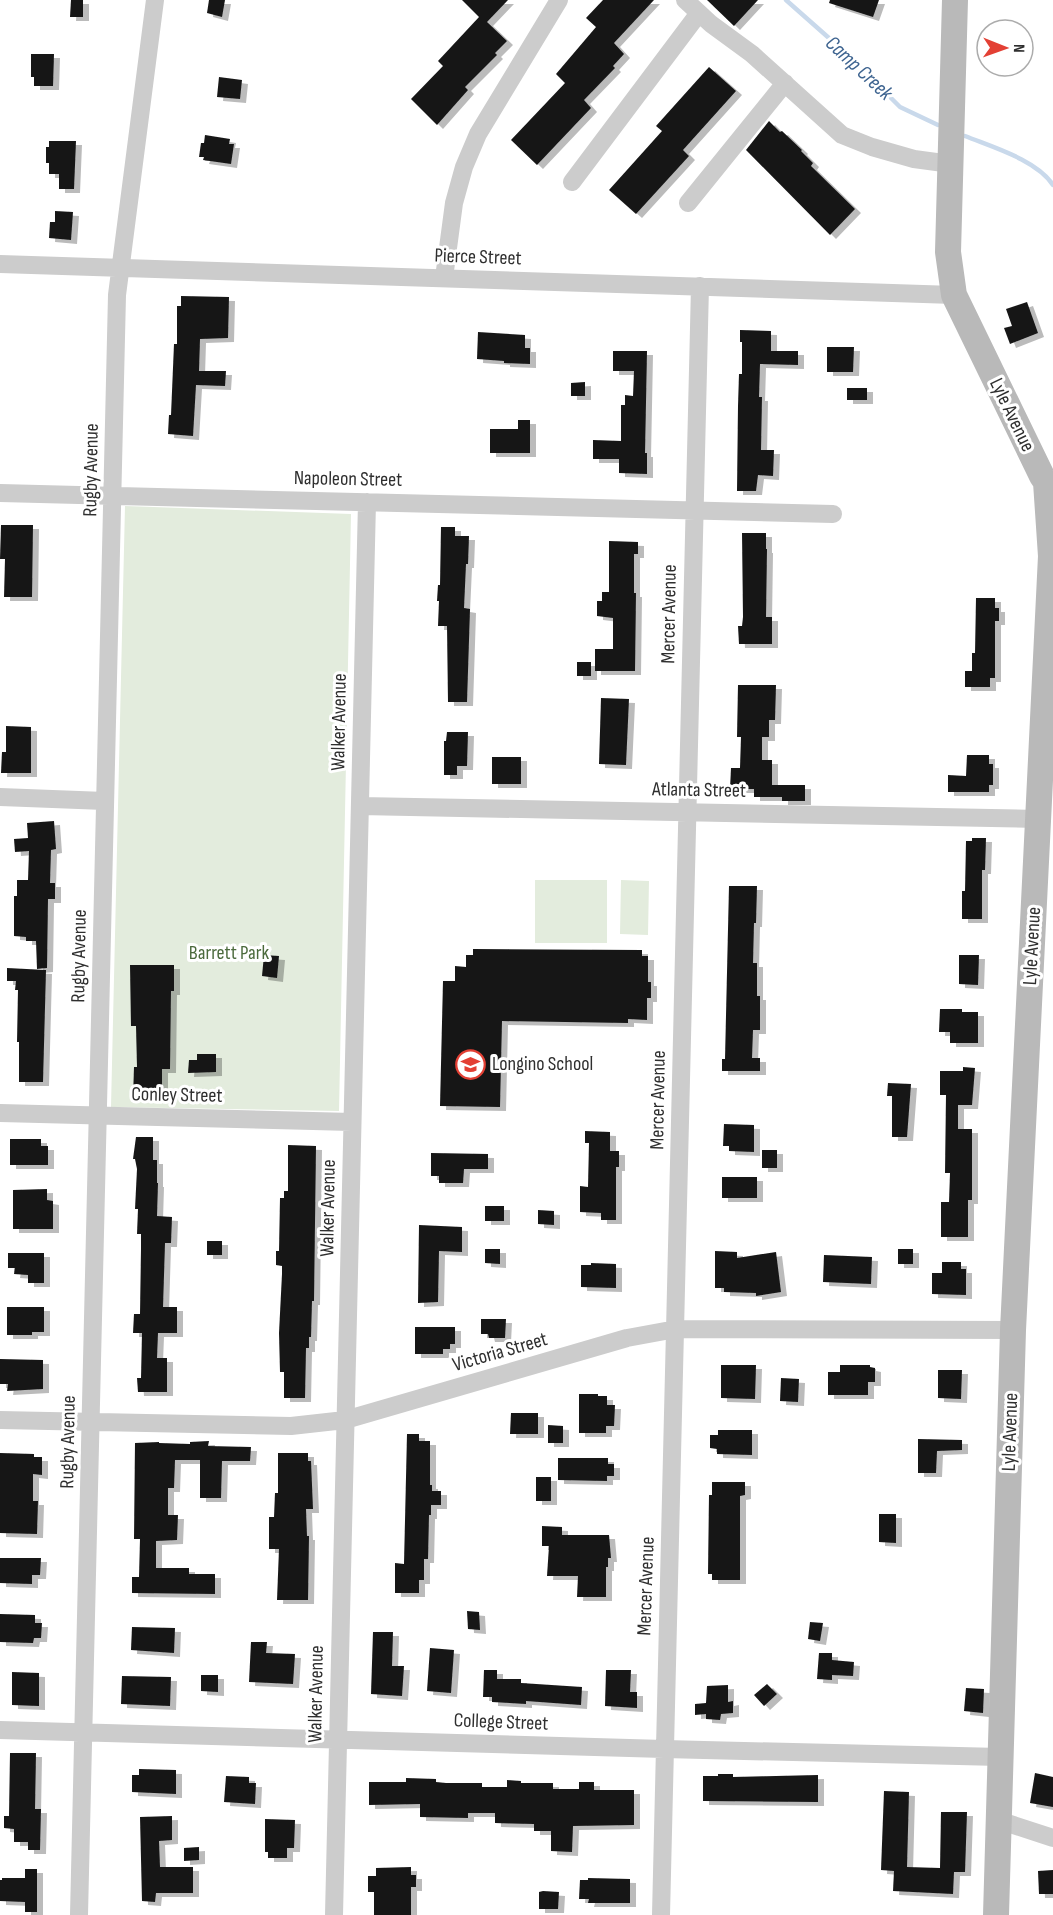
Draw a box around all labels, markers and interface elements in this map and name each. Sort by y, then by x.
north arrow [975,18,1035,78]
water label: Camp Creek [820,31,899,106]
text: N [1009,44,1028,53]
street label: Pierce Street [434,243,522,271]
street label: Lyle Avenue [984,374,1040,456]
street label: Rugby Avenue [78,423,104,517]
street label: Napoleon Street [294,466,402,492]
street label: Mercer Avenue [656,564,682,664]
street label: Walker Avenue [326,673,352,771]
street label: Atlanta Street [651,777,746,803]
street label: Lyle Avenue [1018,906,1046,986]
street label: Rugby Avenue [66,909,92,1003]
park label: Barrett Park [189,941,270,965]
school or university icon: Longino School [455,1048,487,1080]
street label: Mercer Avenue [645,1050,671,1150]
place label: Longino School [492,1052,593,1076]
street label: Conley Street [131,1082,223,1108]
street label: Walker Avenue [315,1159,341,1257]
street label: Victoria Street [450,1327,550,1377]
street label: Lyle Avenue [997,1392,1023,1472]
street label: Rugby Avenue [55,1395,81,1489]
street label: Mercer Avenue [632,1536,660,1636]
street label: Walker Avenue [303,1645,329,1743]
street label: College Street [453,1708,549,1736]

